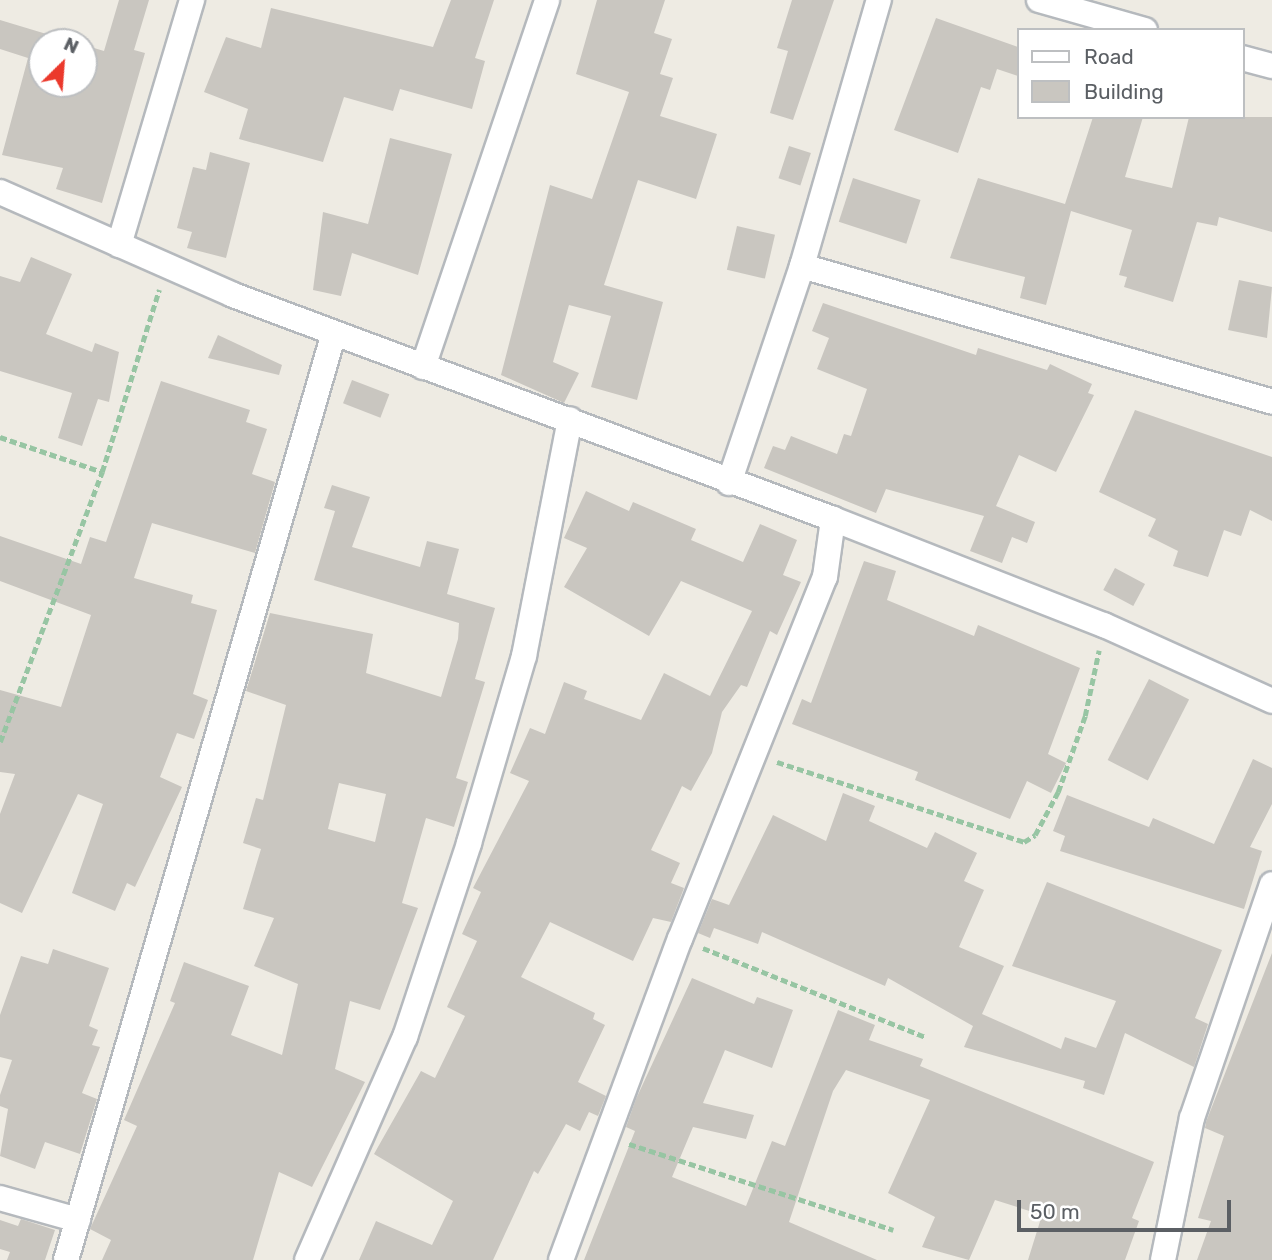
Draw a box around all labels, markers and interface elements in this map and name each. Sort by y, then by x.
north arrow [28,28,98,98]
legend [1016,28,1244,119]
text: N [60,32,82,59]
text: Road [1084,44,1134,69]
text: Building [1084,79,1164,104]
scale bar [1020,1186,1234,1230]
text: 50 m [1030,1199,1080,1224]

